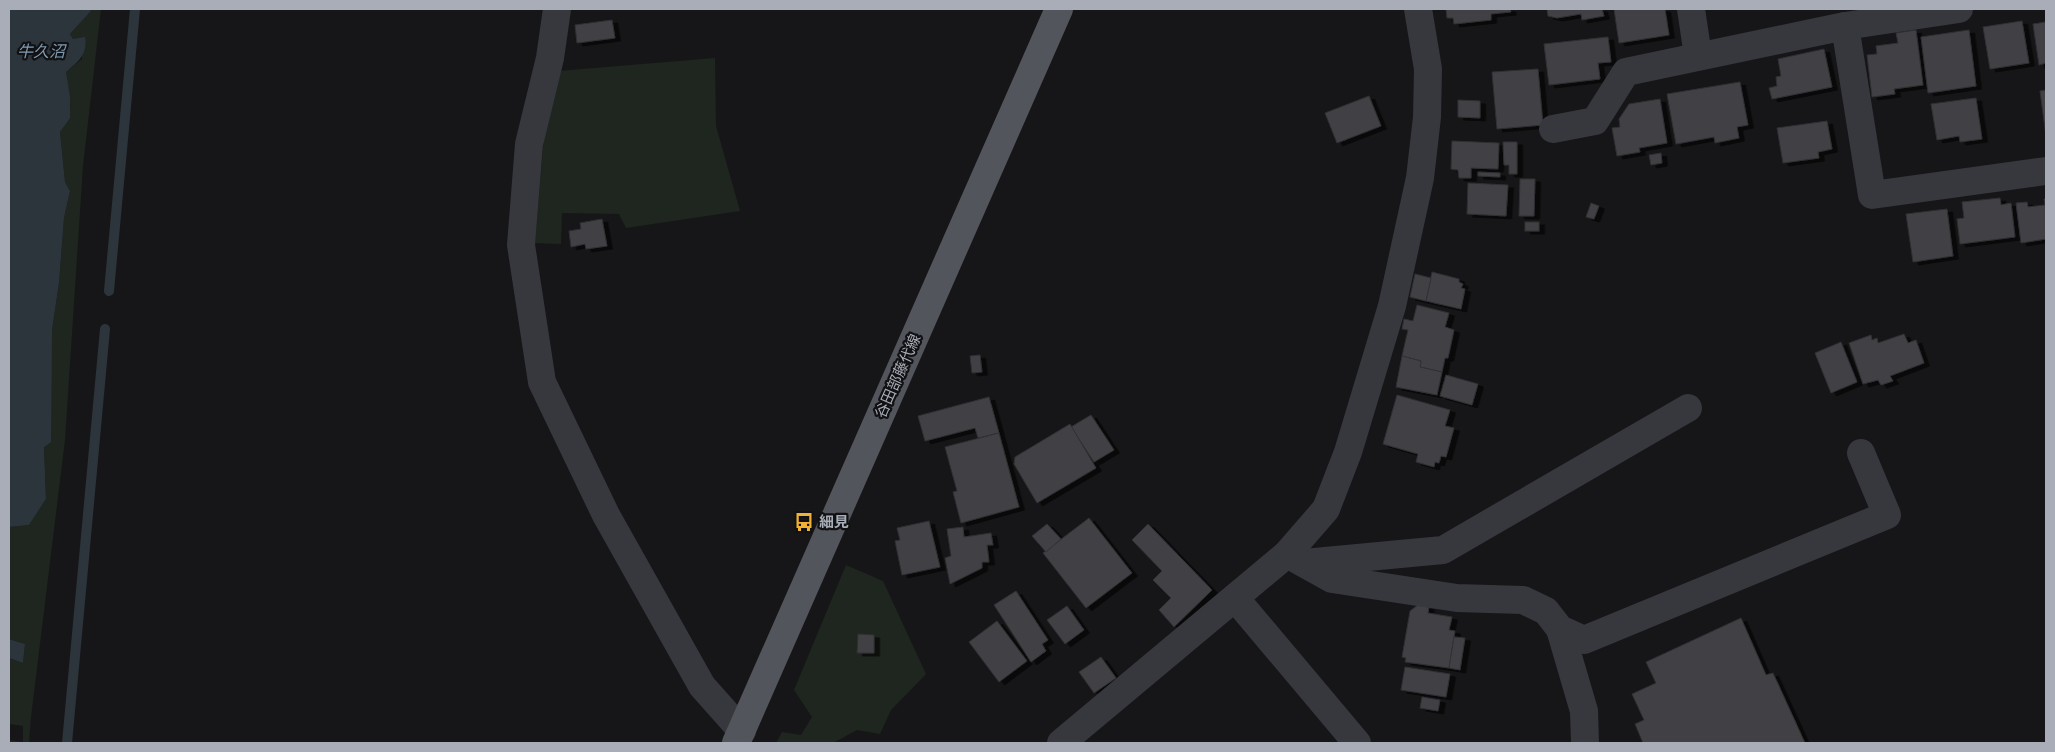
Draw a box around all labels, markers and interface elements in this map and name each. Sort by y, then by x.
water label: 牛久沼 [17,42,67,61]
street label: 谷田部藤代線 [871,331,925,421]
bus stop icon: 細見 [793,511,815,533]
place label: 細見 [819,513,849,531]

